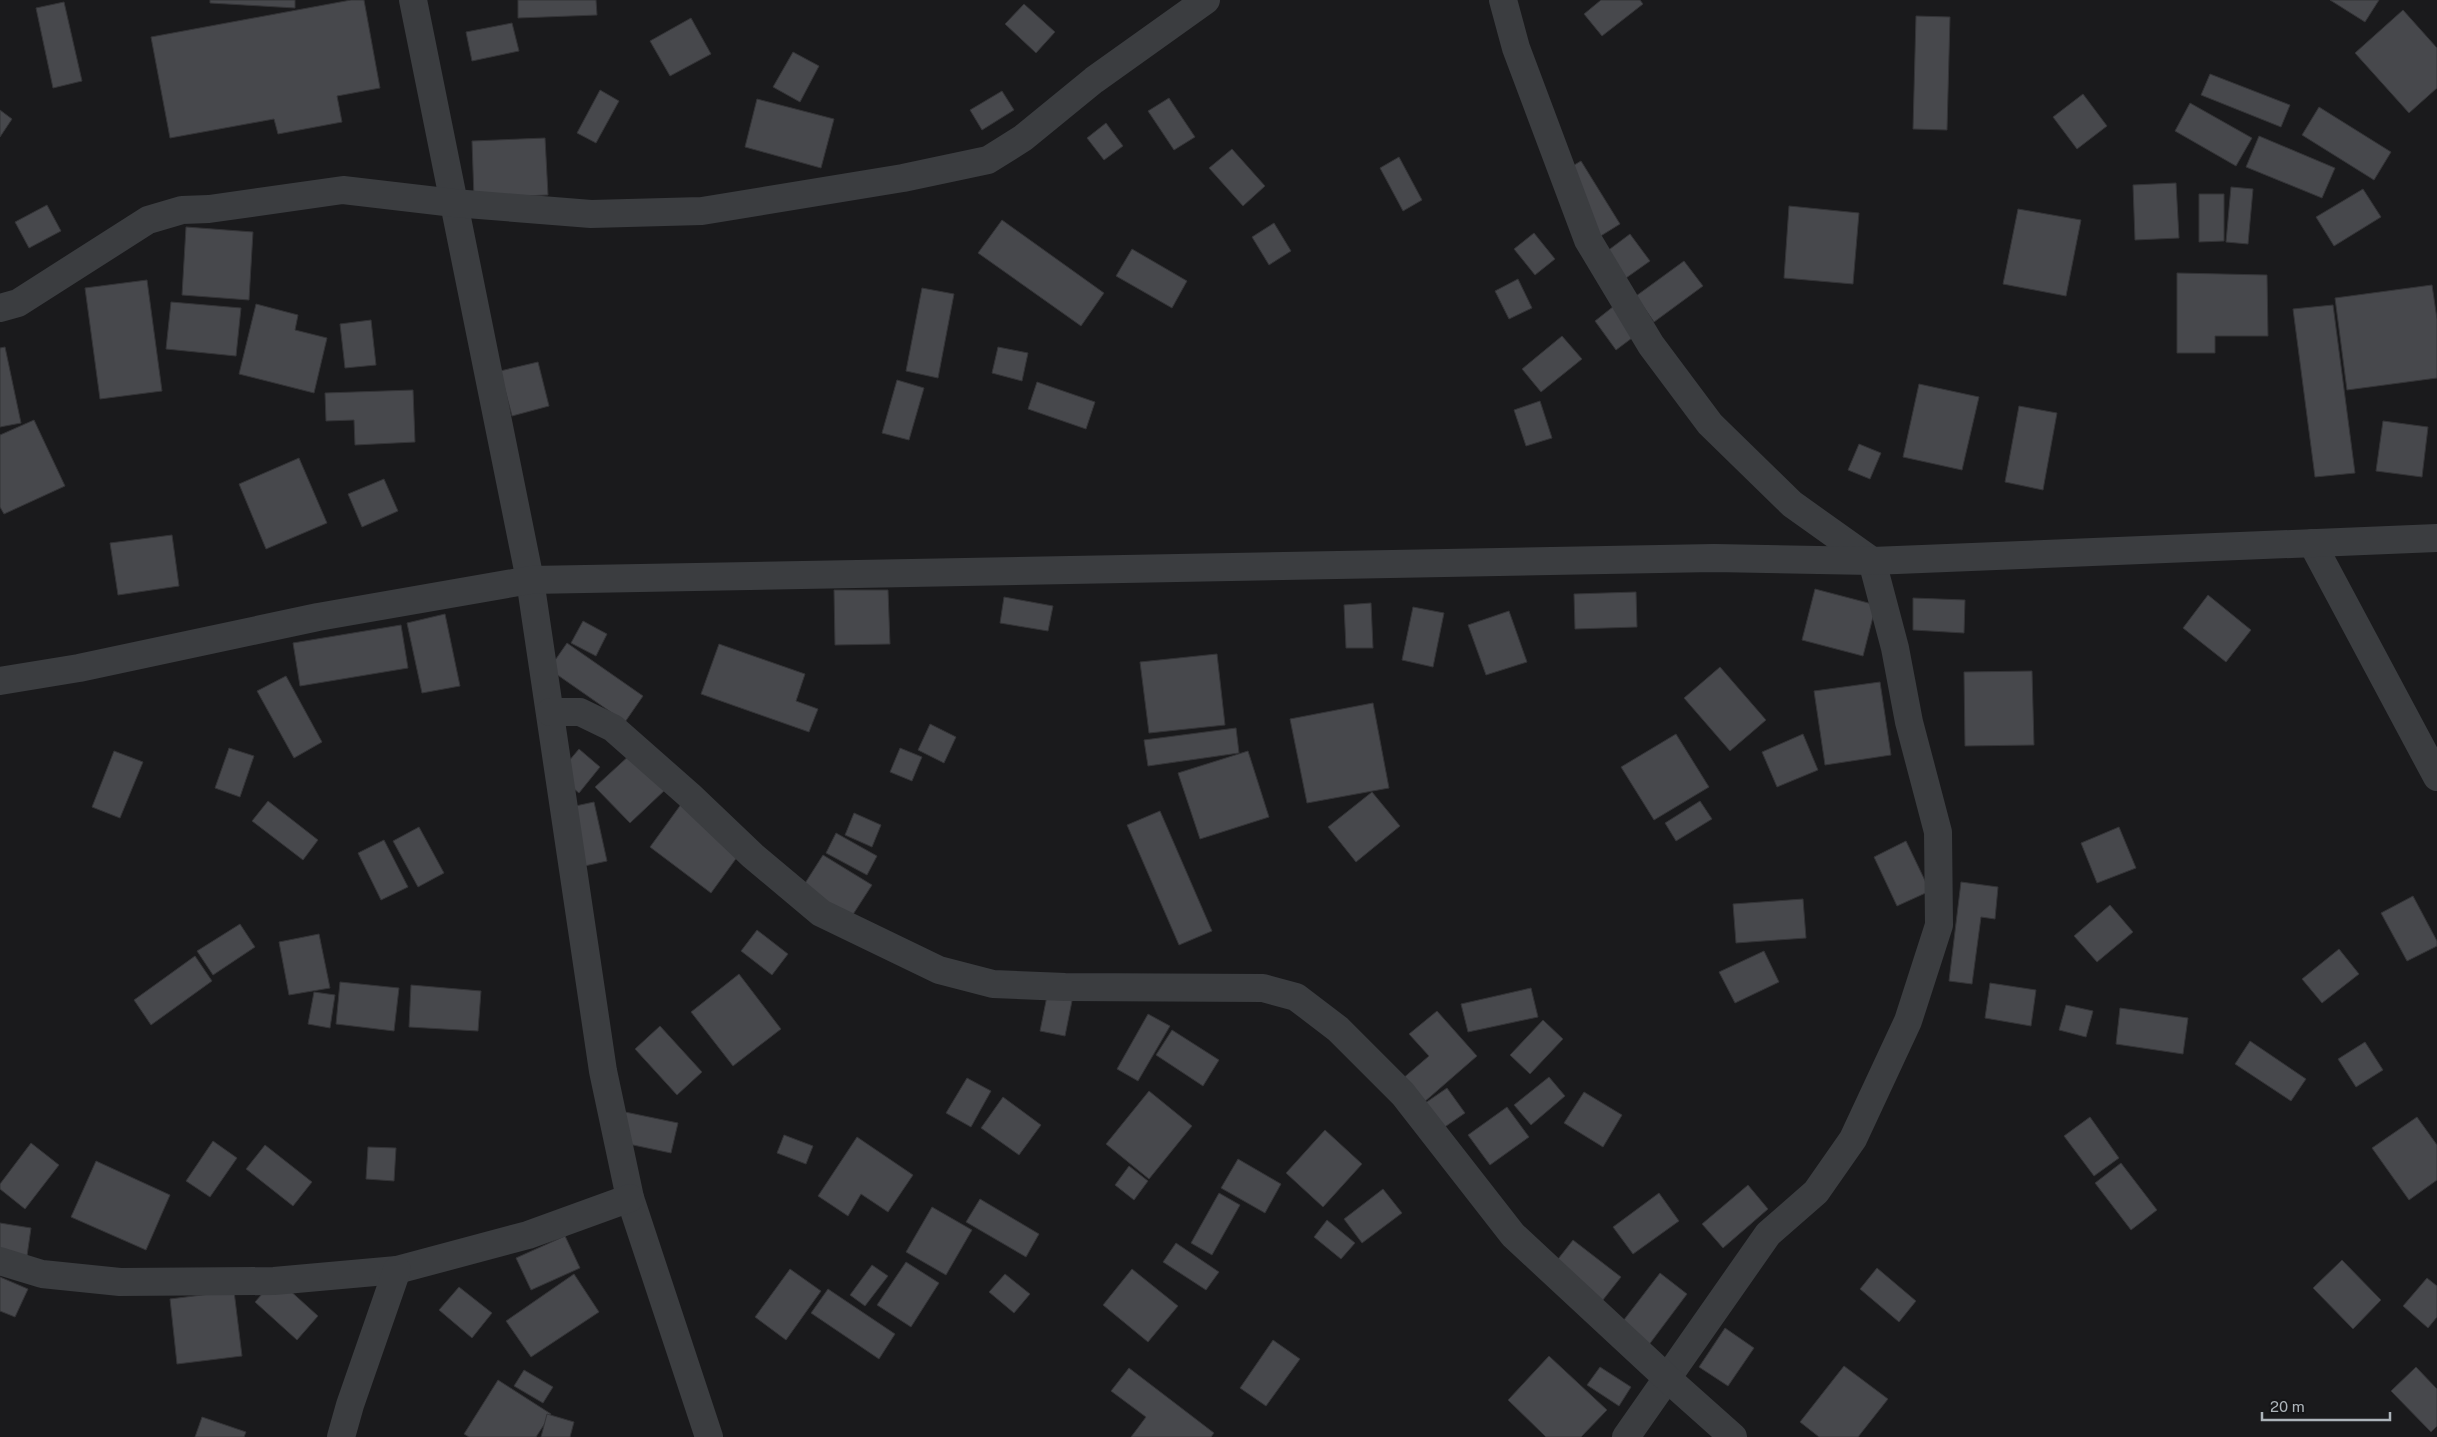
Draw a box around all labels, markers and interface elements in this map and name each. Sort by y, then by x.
scale bar [2262,1390,2390,1422]
text: 20 m [2270,1398,2305,1415]

